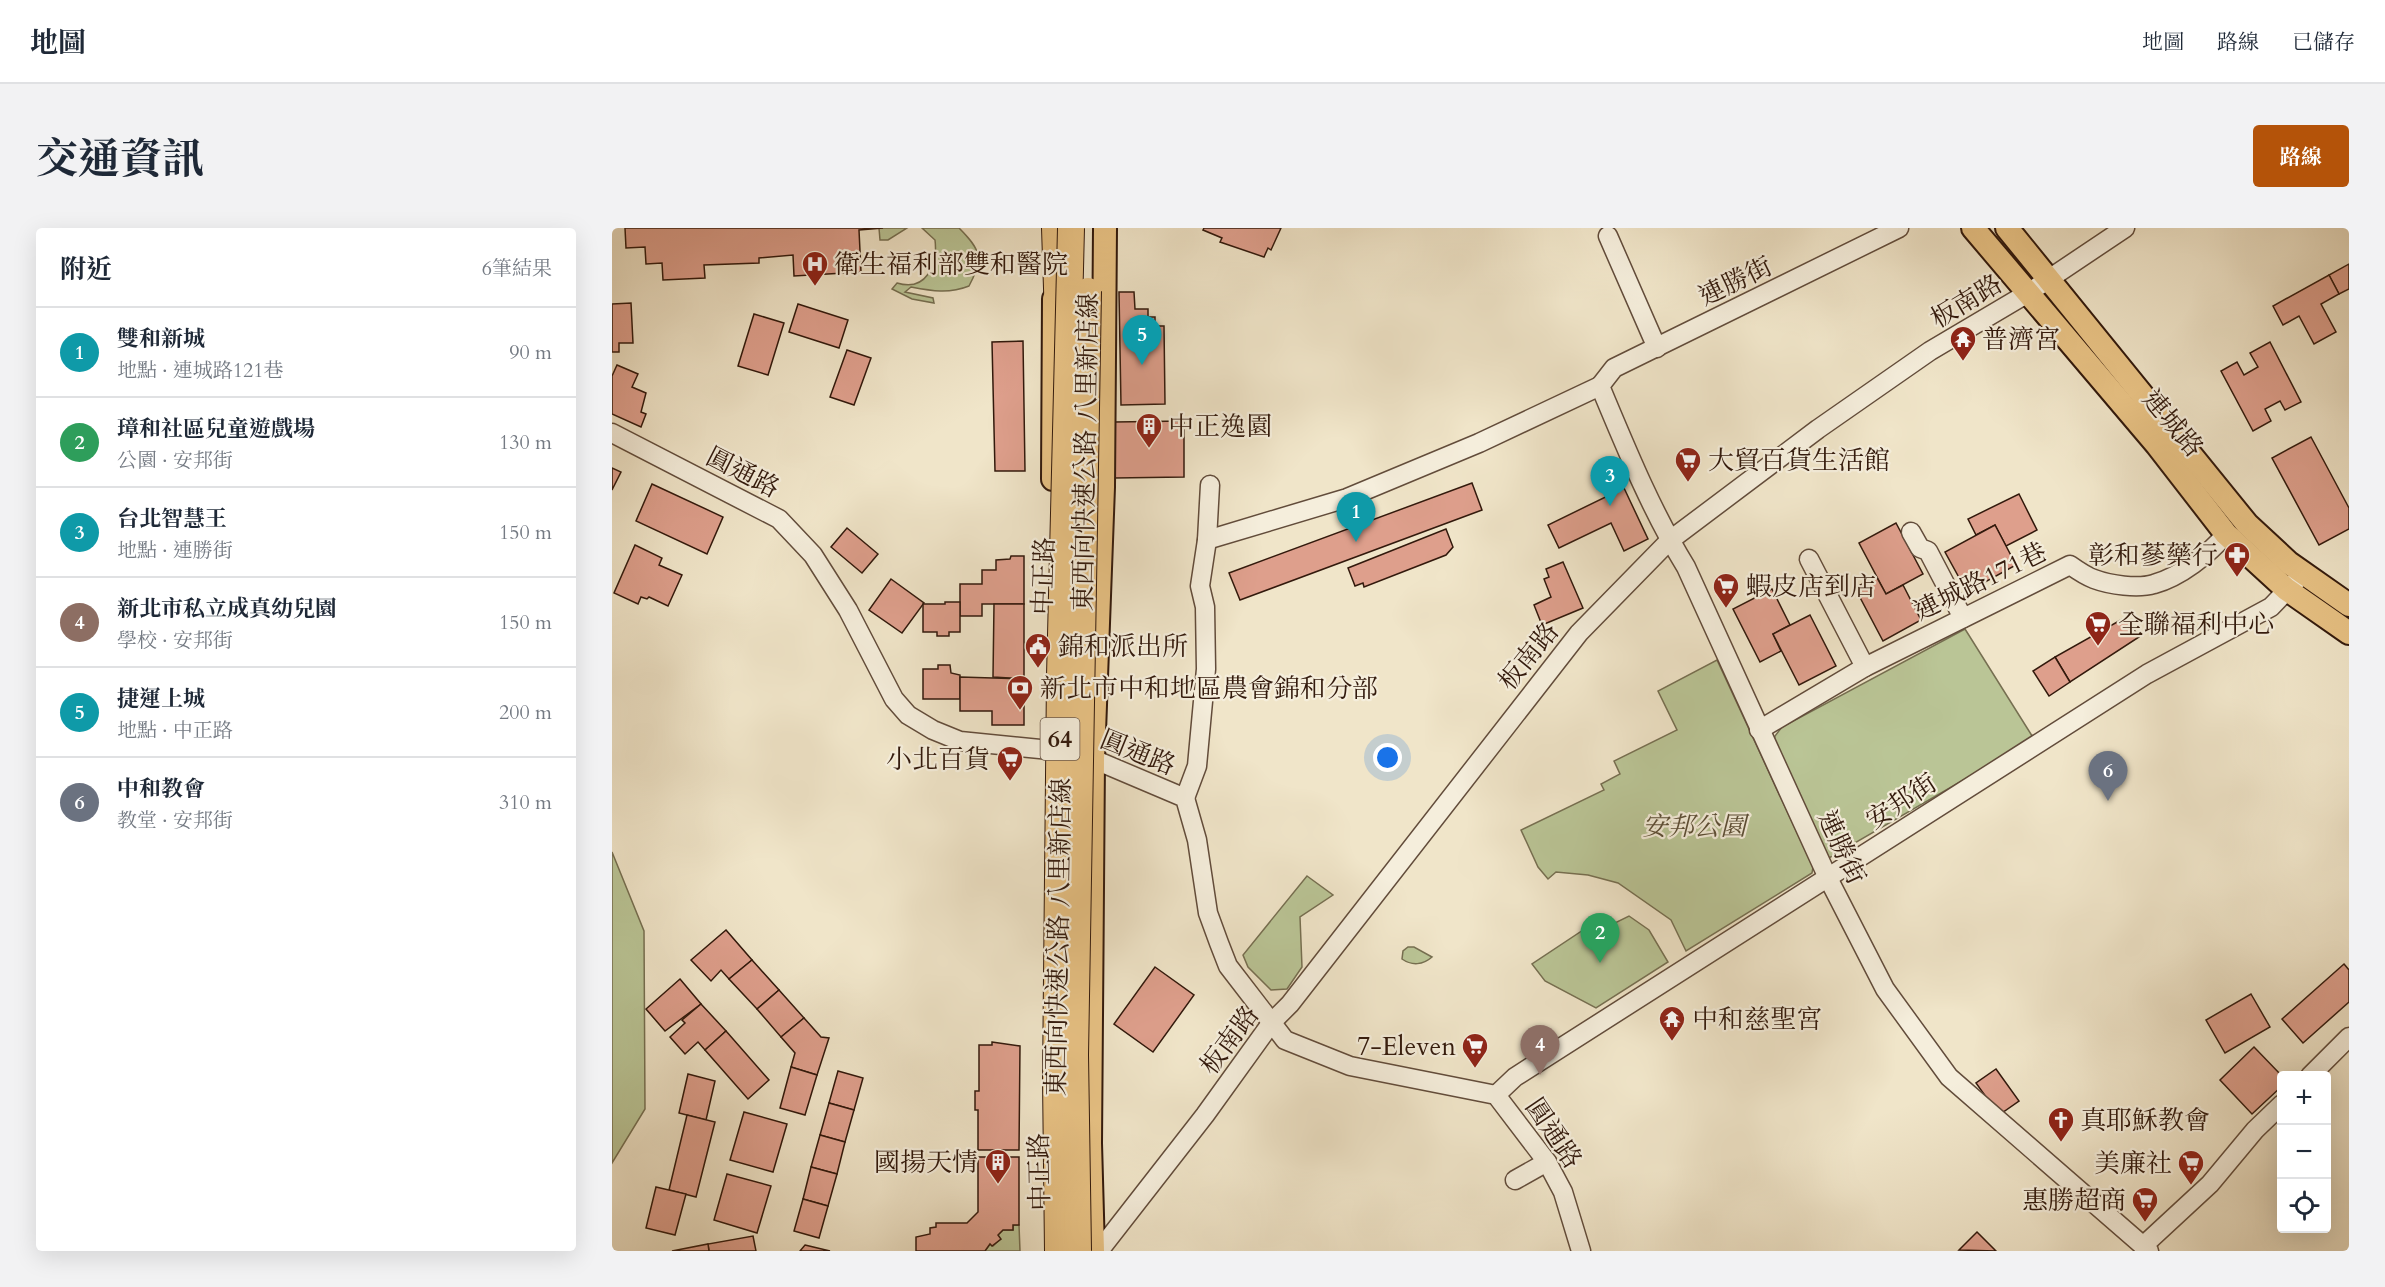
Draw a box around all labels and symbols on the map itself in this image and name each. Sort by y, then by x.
place label: 衛生福利部雙和醫院 [834,247,1068,282]
hospital icon: 衛生福利部雙和醫院 [800,249,830,287]
street label: 連勝街 [1692,249,1778,314]
street label: 板南路 [1924,266,2009,337]
street label: 東西向快速公路 八里新店線 [1065,292,1106,612]
pin: 5 [1122,316,1162,365]
place label: 普濟宮 [1982,322,2060,357]
temple icon: 普濟宮 [1948,324,1978,362]
street label: 連城路 [2134,382,2211,464]
place label: 中正逸園 [1168,409,1272,444]
building icon: 中正逸園 [1134,411,1164,449]
street label: 圓通路 [700,439,785,506]
place label: 大貿百貨生活館 [1708,443,1890,478]
supermarket icon: 大貿百貨生活館 [1673,445,1703,483]
pin: 3 [1590,456,1630,506]
pin: 1 [1336,492,1376,542]
street label: 連城路171巷 [1908,534,2053,629]
street label: 中正路 [1025,536,1062,616]
place label: 彰和蔘藥行 [2088,538,2218,573]
pharmacy icon: 彰和蔘藥行 [2222,540,2252,578]
place label: 蝦皮店到店 [1746,569,1876,604]
supermarket icon: 蝦皮店到店 [1711,571,1741,609]
place label: 全聯福利中心 [2118,607,2274,642]
supermarket icon: 全聯福利中心 [2083,609,2113,647]
street label: 板南路 [1490,615,1567,698]
place label: 錦和派出所 [1058,629,1188,664]
public building icon: 錦和派出所 [1023,631,1053,669]
place label: 新北市中和地區農會錦和分部 [1040,671,1378,706]
bank icon: 新北市中和地區農會錦和分部 [1005,673,1035,711]
road number: 64 [1040,718,1080,760]
street label: 圓通路 [1095,722,1181,783]
place label: 小北百貨 [886,742,990,777]
your location [1373,743,1402,772]
supermarket icon: 小北百貨 [995,744,1025,782]
pin: 6 [2088,752,2128,801]
street label: 安邦街 [1859,765,1944,837]
street label: 東西向快速公路 八里新店線 [1038,777,1079,1097]
street label: 連勝街 [1809,804,1874,890]
park label: 安邦公園 [1642,809,1750,844]
pin: 2 [1580,914,1620,963]
street label: 板南路 [1192,999,1267,1082]
place label: 中和慈聖宮 [1692,1002,1822,1037]
temple icon: 中和慈聖宮 [1657,1004,1687,1042]
pin: 4 [1520,1026,1560,1075]
place label: 7-Eleven [1357,1029,1456,1064]
supermarket icon: 7-Eleven [1460,1031,1490,1069]
street label: 圓通路 [1517,1091,1590,1175]
place label: 真耶穌教會 [2080,1103,2210,1138]
church icon: 真耶穌教會 [2046,1105,2076,1143]
street label: 中正路 [1021,1133,1058,1211]
place label: 國揚天情 [874,1145,978,1180]
place label: 美廉社 [2094,1146,2172,1181]
building icon: 國揚天情 [983,1147,1013,1185]
supermarket icon: 美廉社 [2176,1148,2206,1186]
place label: 惠勝超商 [2022,1183,2126,1218]
supermarket icon: 惠勝超商 [2130,1185,2160,1223]

